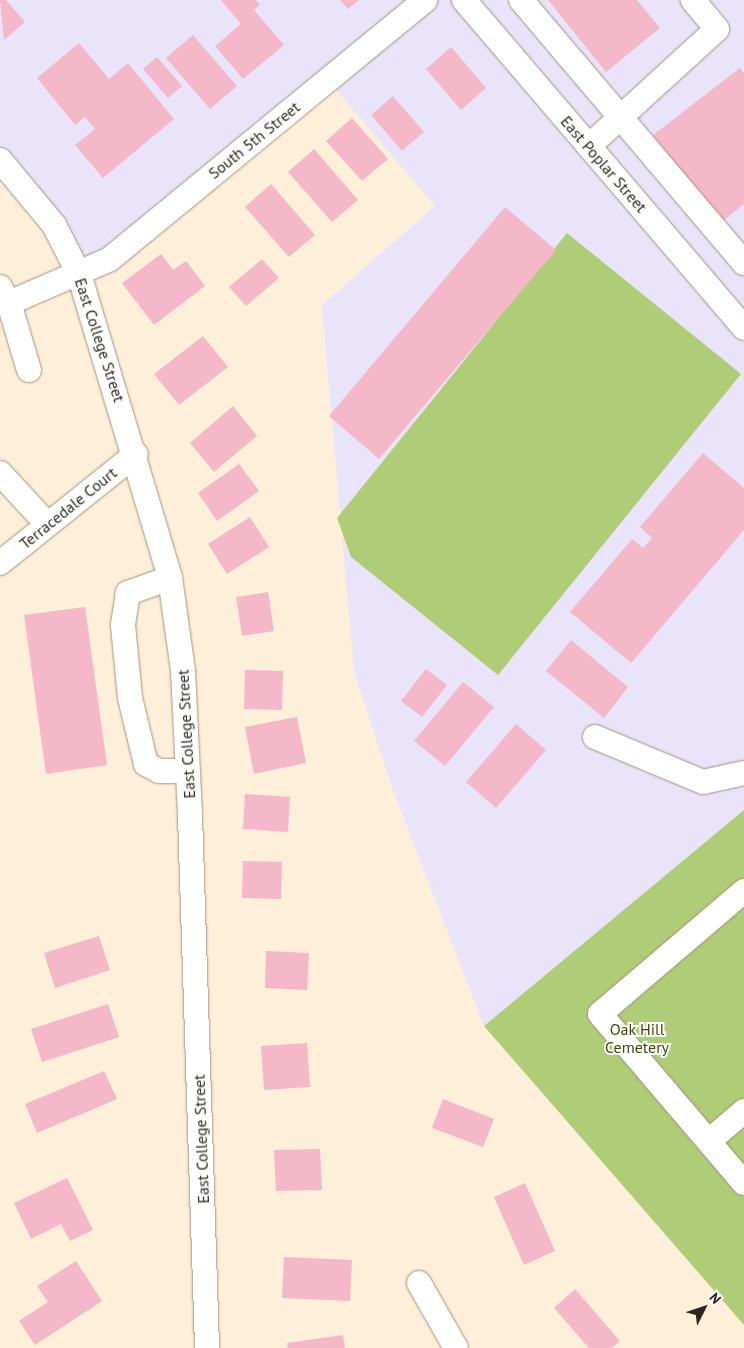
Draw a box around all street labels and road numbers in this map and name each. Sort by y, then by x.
street label: South 5th Street [204,97,304,183]
street label: East Poplar Street [557,112,651,216]
street label: East College Street [71,276,129,404]
street label: Terracedale Court [16,463,120,553]
street label: East College Street [173,669,199,799]
street label: East College Street [189,1074,213,1204]

